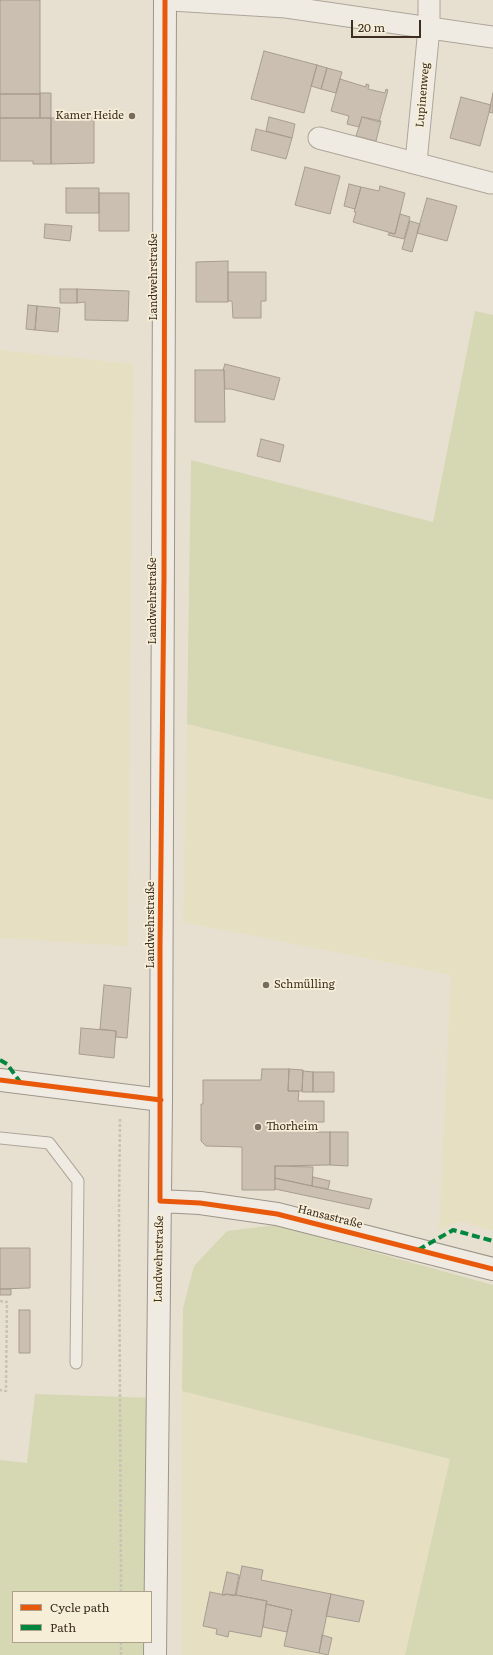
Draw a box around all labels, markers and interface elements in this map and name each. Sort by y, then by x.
scale bar [353,12,423,38]
text: 20 m [358,18,385,36]
street label: Lupinenweg [414,62,432,128]
place label: Kamer Heide [56,109,124,123]
marker: Kamer Heide [127,111,137,121]
street label: Landwehrstraße [147,233,161,321]
street label: Landwehrstraße [146,557,160,645]
street label: Landwehrstraße [144,881,158,969]
place label: Schmülling [274,978,335,992]
marker: Schmülling [261,980,271,990]
place label: Thorheim [266,1120,318,1134]
marker: Thorheim [253,1122,263,1132]
street label: Hansastraße [296,1203,364,1231]
street label: Landwehrstraße [152,1215,166,1303]
legend [12,1591,152,1643]
text: Cycle path [50,1598,110,1616]
text: Path [50,1618,76,1636]

